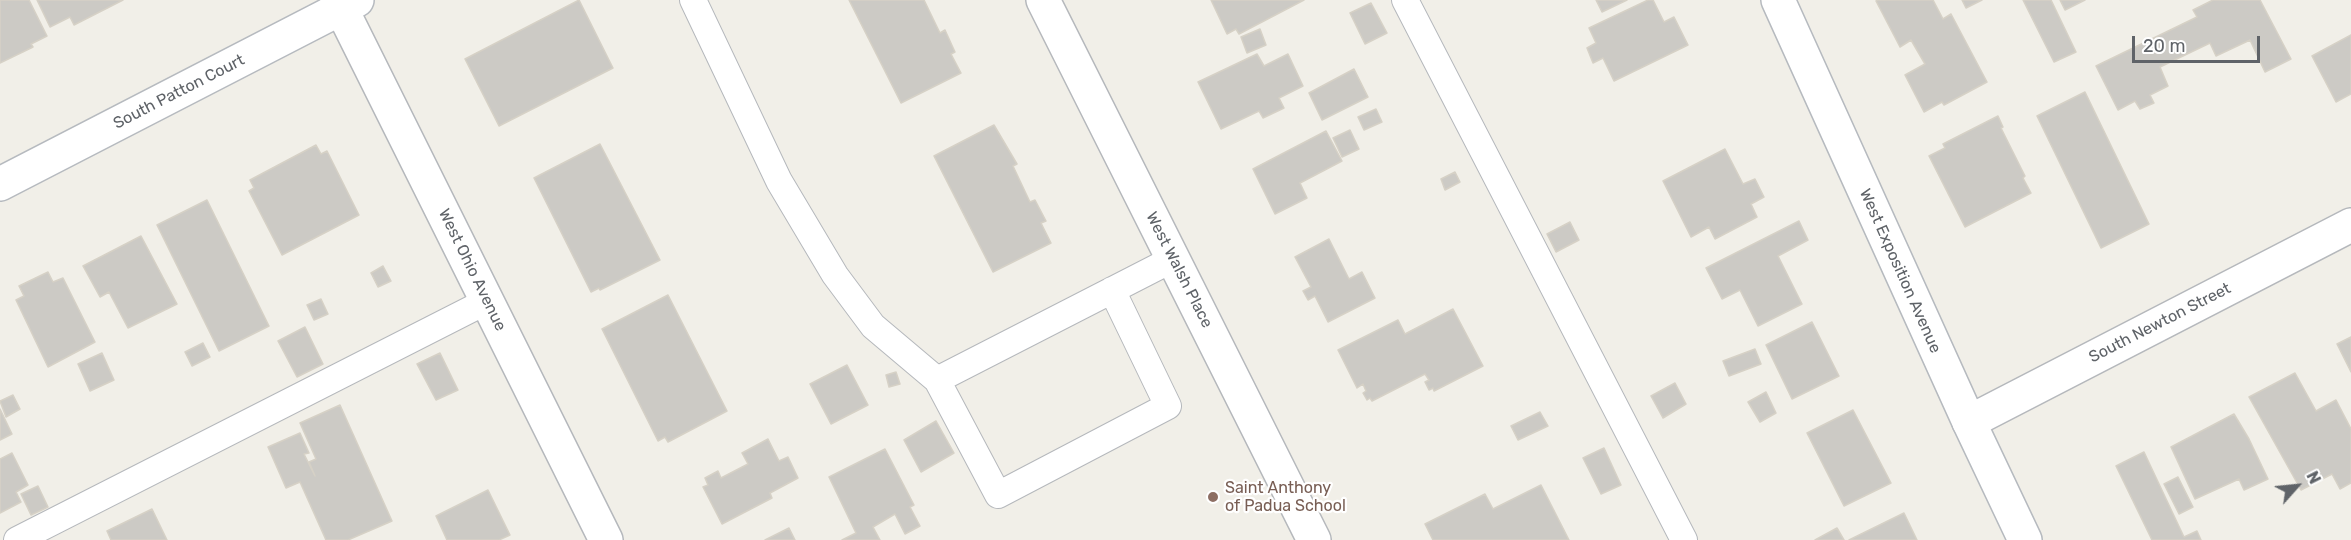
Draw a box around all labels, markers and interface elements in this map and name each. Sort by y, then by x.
scale bar [2135,24,2262,62]
text: 20 m [2143,35,2185,57]
street label: South Patton Court [110,51,248,133]
street label: West Exposition Avenue [1855,186,1945,356]
street label: West Ohio Avenue [434,206,510,334]
street label: West Walsh Place [1141,209,1217,331]
street label: South Newton Street [2086,279,2234,367]
north arrow [2267,456,2327,516]
text: N [2302,468,2325,487]
place label: Saint Anthony of Padua School [1225,478,1346,516]
marker: Saint Anthony of Padua School [1206,490,1220,504]

